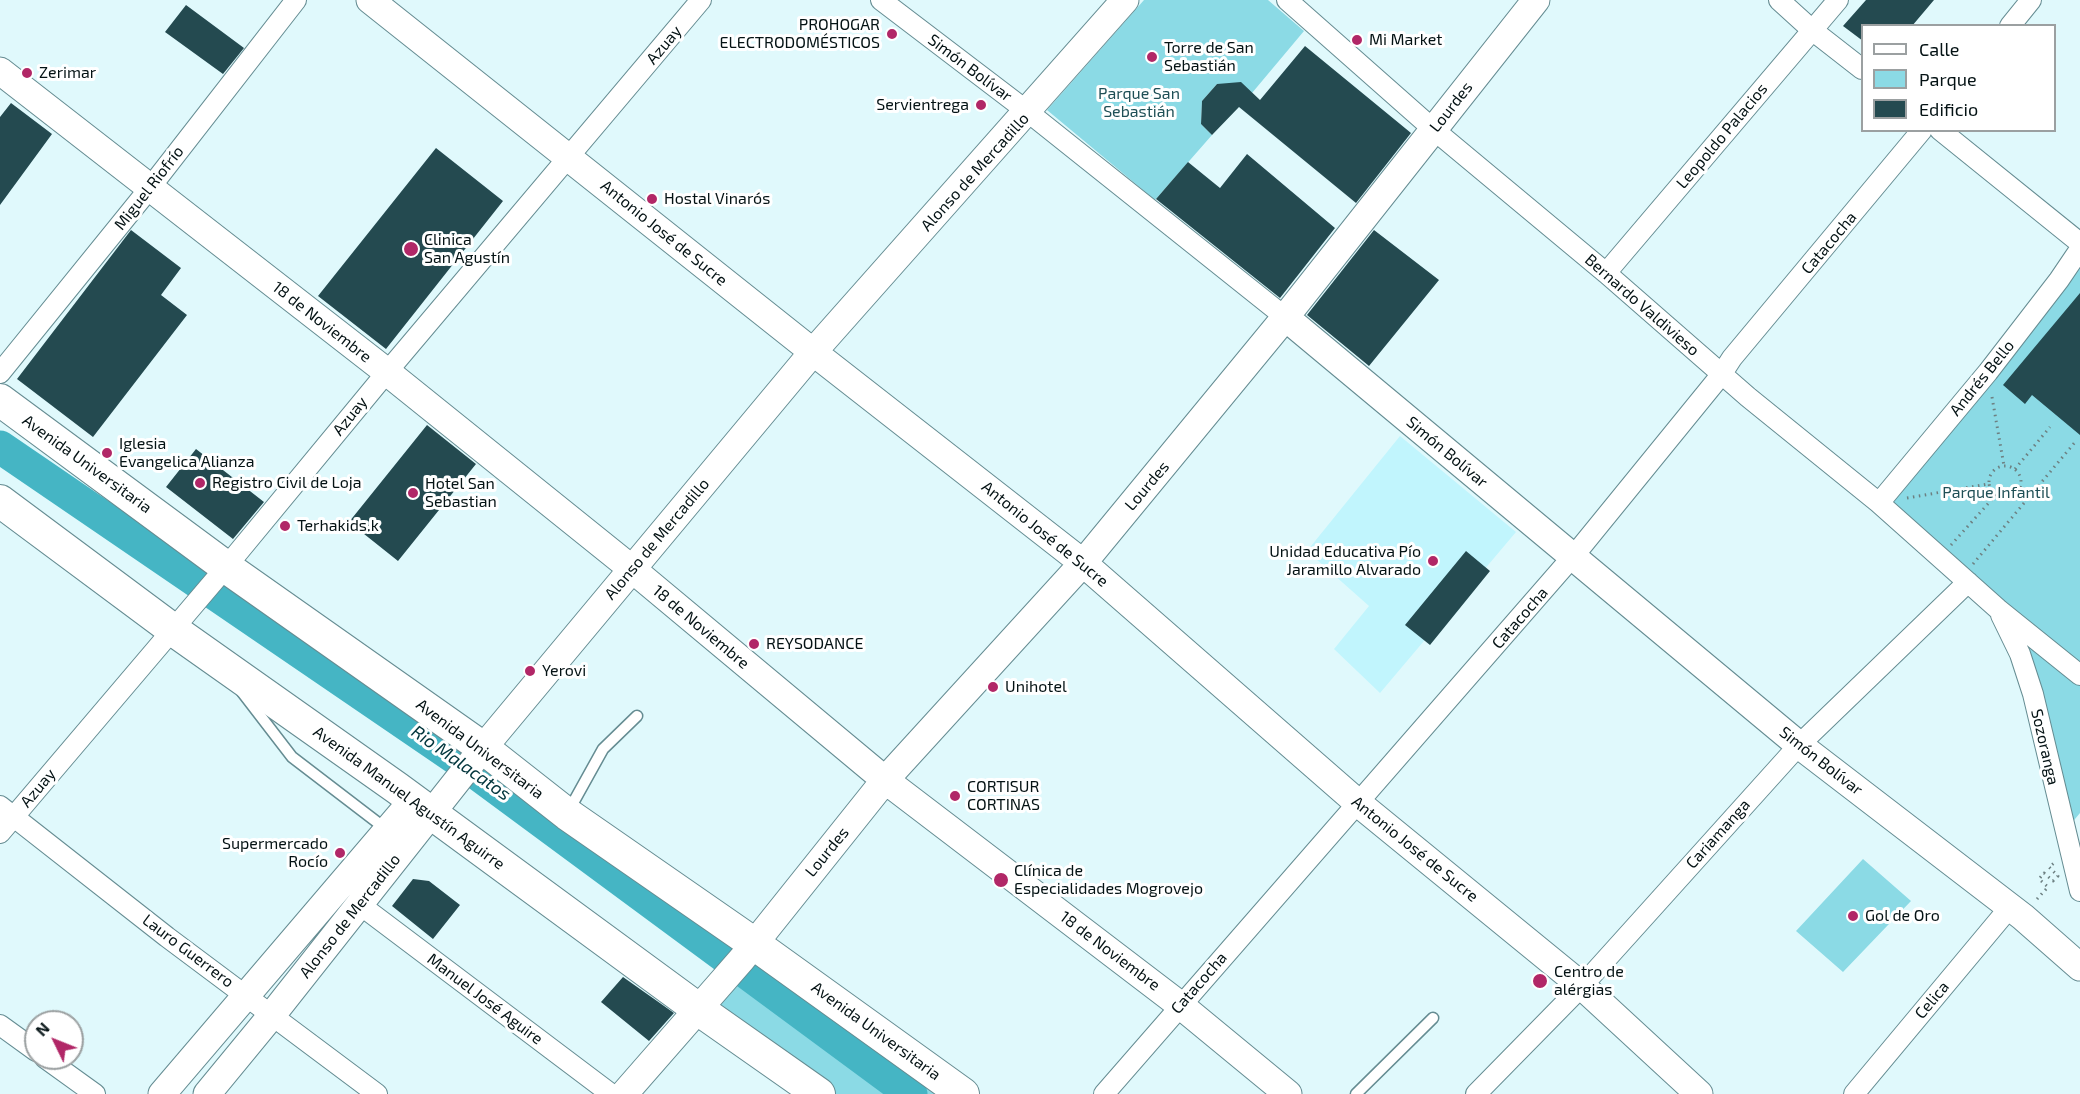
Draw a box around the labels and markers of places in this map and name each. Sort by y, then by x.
place label: PROHOGAR ELECTRODOMÉSTICOS [720,15,880,53]
marker: PROHOGAR ELECTRODOMÉSTICOS [885,27,899,41]
place label: Mi Market [1369,30,1442,50]
marker: Mi Market [1350,33,1364,47]
place label: Torre de San Sebastián [1164,38,1254,76]
marker: Torre de San Sebastián [1145,50,1159,64]
place label: Zerimar [39,63,96,83]
marker: Zerimar [20,66,34,80]
place label: Servientrega [876,95,969,115]
marker: Servientrega [974,98,988,112]
place label: Hostal Vinarós [664,189,770,209]
marker: Hostal Vinarós [645,192,659,206]
place label: Clinica San Agustín [424,230,510,268]
marker: Clinica San Agustín [402,240,420,258]
place label: Iglesia Evangelica Alianza [119,434,254,472]
marker: Iglesia Evangelica Alianza [100,446,114,460]
place label: Registro Civil de Loja [212,473,362,493]
place label: Hotel San Sebastian [425,474,497,512]
marker: Registro Civil de Loja [193,476,207,490]
marker: Hotel San Sebastian [406,486,420,500]
place label: Terhakids.k [297,516,379,536]
marker: Terhakids.k [278,519,292,533]
place label: Unidad Educativa Pío Jaramillo Alvarado [1269,542,1421,580]
marker: Unidad Educativa Pío Jaramillo Alvarado [1426,554,1440,568]
place label: REYSODANCE [766,634,863,654]
marker: REYSODANCE [747,637,761,651]
place label: Yerovi [542,661,586,681]
marker: Yerovi [523,664,537,678]
place label: Unihotel [1005,677,1067,697]
marker: Unihotel [986,680,1000,694]
place label: CORTISUR CORTINAS [967,777,1040,815]
marker: CORTISUR CORTINAS [948,789,962,803]
place label: Supermercado Rocío [222,834,328,872]
marker: Supermercado Rocío [333,846,347,860]
place label: Clínica de Especialidades Mogrovejo [1014,861,1203,899]
marker: Clínica de Especialidades Mogrovejo [992,871,1010,889]
place label: Gol de Oro [1865,906,1940,926]
marker: Gol de Oro [1846,909,1860,923]
place label: Centro de alérgias [1554,962,1624,1000]
marker: Centro de alérgias [1531,972,1549,990]

